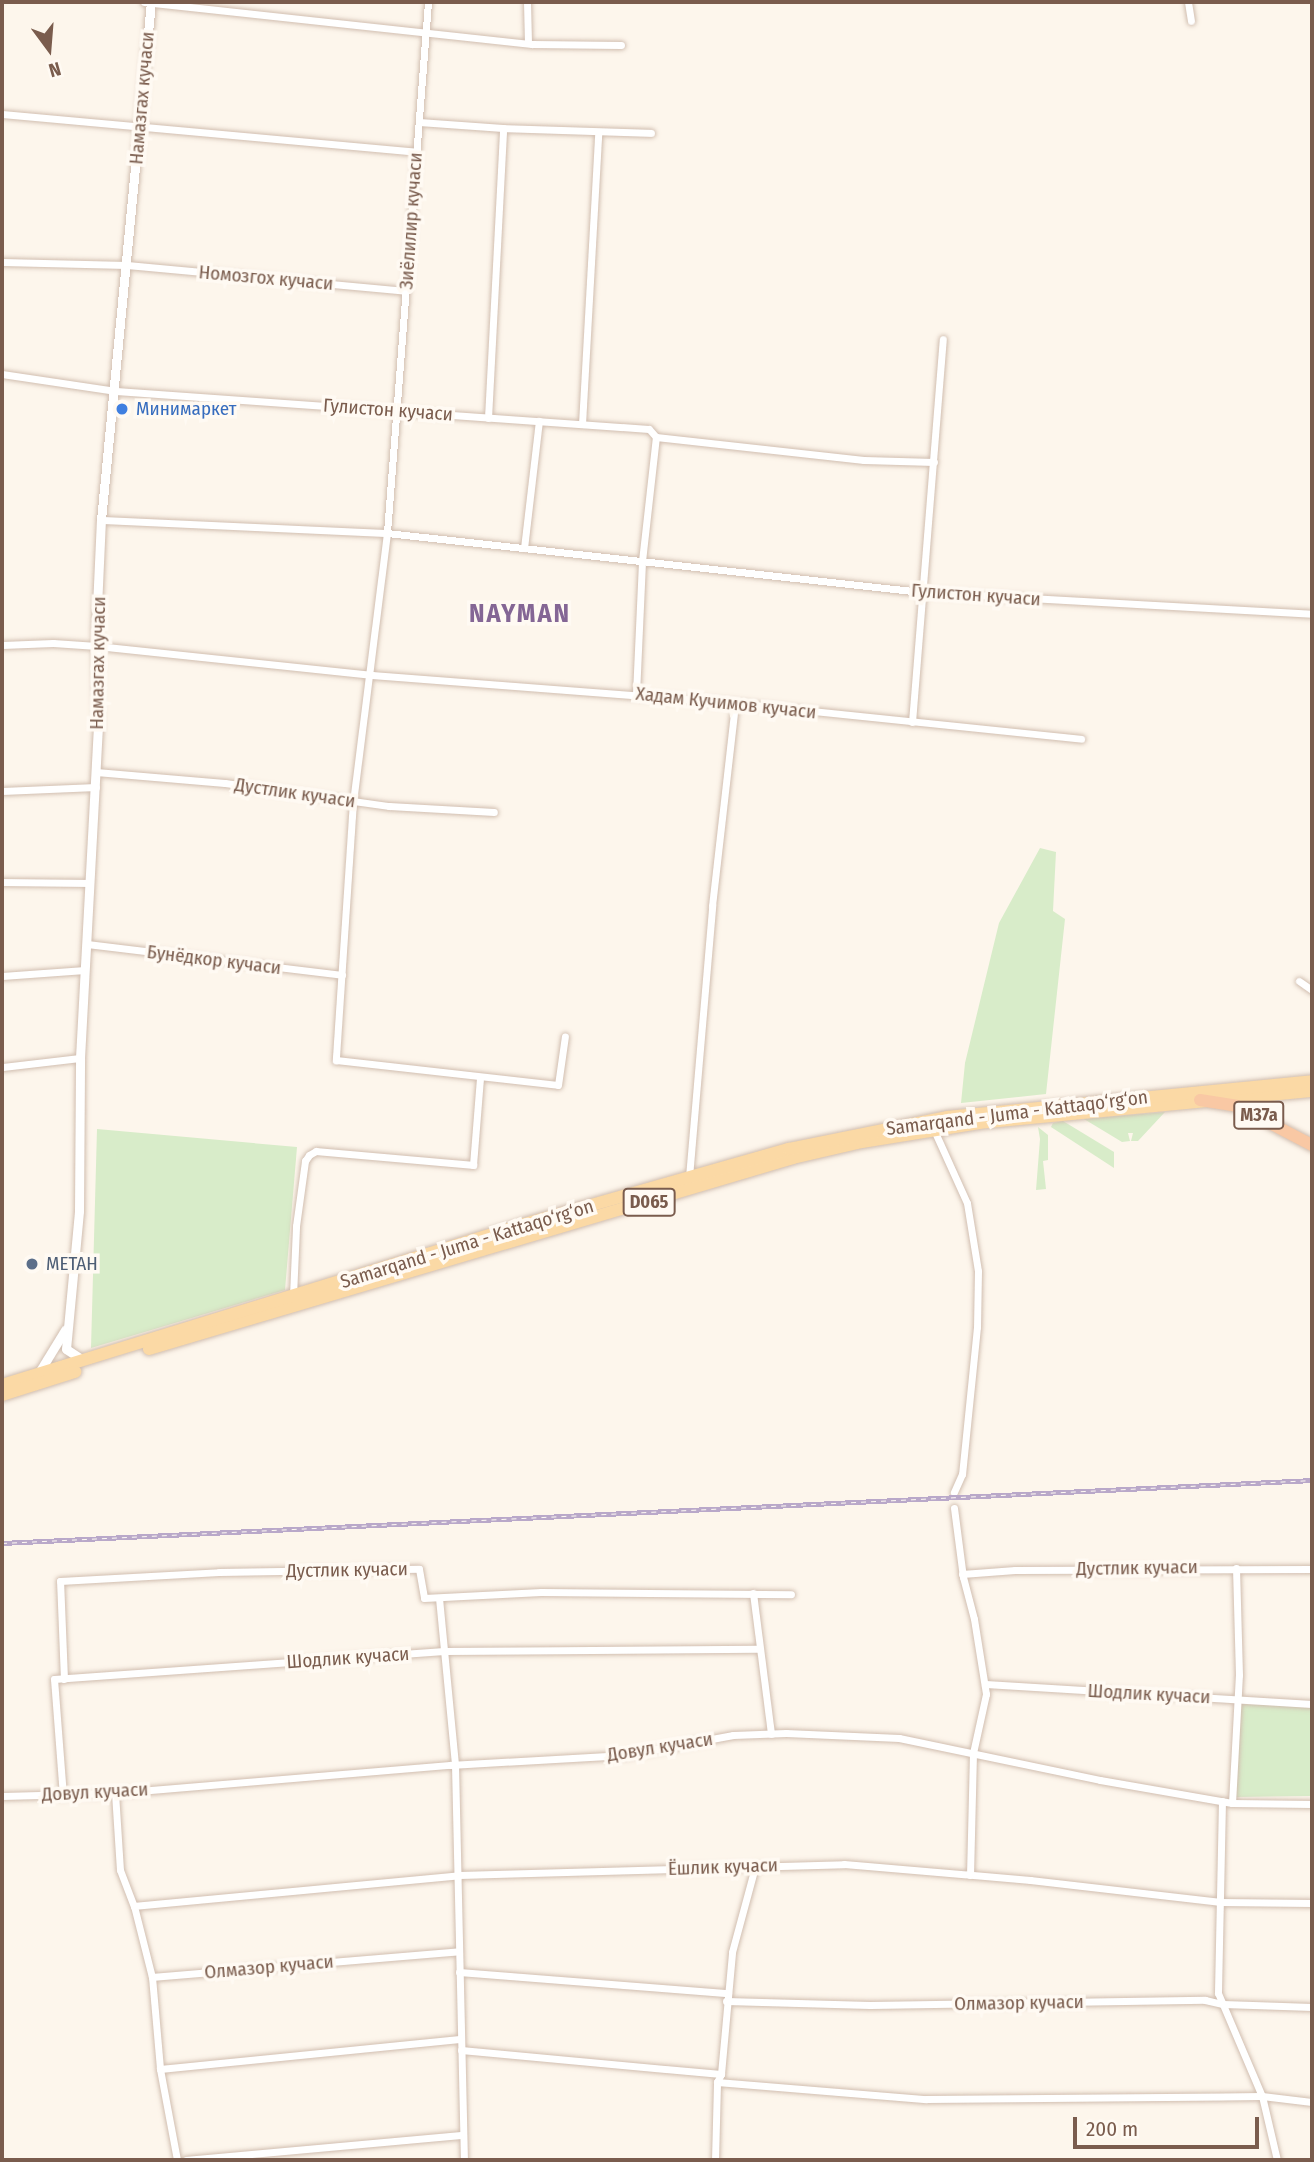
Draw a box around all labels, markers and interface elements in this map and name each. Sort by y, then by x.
north arrow [14,14,84,84]
street label: Намазгах кучаси [125,31,159,165]
text: N [46,57,64,82]
street label: Зиёлилир кучаси [395,152,427,290]
street label: Номозгох кучаси [198,261,334,295]
street label: Гулистон кучаси [322,394,454,426]
place label: Минимаркет [136,398,236,420]
marker: Минимаркет [114,401,130,417]
street label: Гулистон кучаси [910,579,1042,611]
street label: Намазгах кучаси [85,596,111,730]
district label: NAYMAN [470,598,570,630]
street label: Хадам Кучимов кучаси [635,682,817,724]
street label: Дустлик кучаси [233,773,357,813]
street label: Бунёдкор кучаси [146,940,282,980]
street label: Samarqand - Juma - Kattaqo‘rg‘on [885,1086,1149,1140]
road number: M37a [1233,1100,1285,1130]
road number: D065 [621,1188,677,1217]
street label: Samarqand - Juma - Kattaqo‘rg‘on [338,1195,596,1293]
place label: МЕТАН [46,1253,98,1275]
marker: МЕТАН [24,1256,40,1272]
street label: Дустлик кучаси [1076,1556,1198,1580]
street label: Дустлик кучаси [286,1558,408,1582]
street label: Шодлик кучаси [286,1642,410,1674]
street label: Шодлик кучаси [1087,1679,1211,1709]
street label: Довул кучаси [605,1727,715,1767]
street label: Довул кучаси [41,1778,149,1806]
street label: Ёшлик кучаси [668,1854,778,1880]
street label: Олмазор кучаси [203,1950,335,1984]
street label: Олмазор кучаси [954,1990,1084,2016]
scale bar [1076,2102,1262,2146]
text: 200 m [1086,2116,1138,2142]

